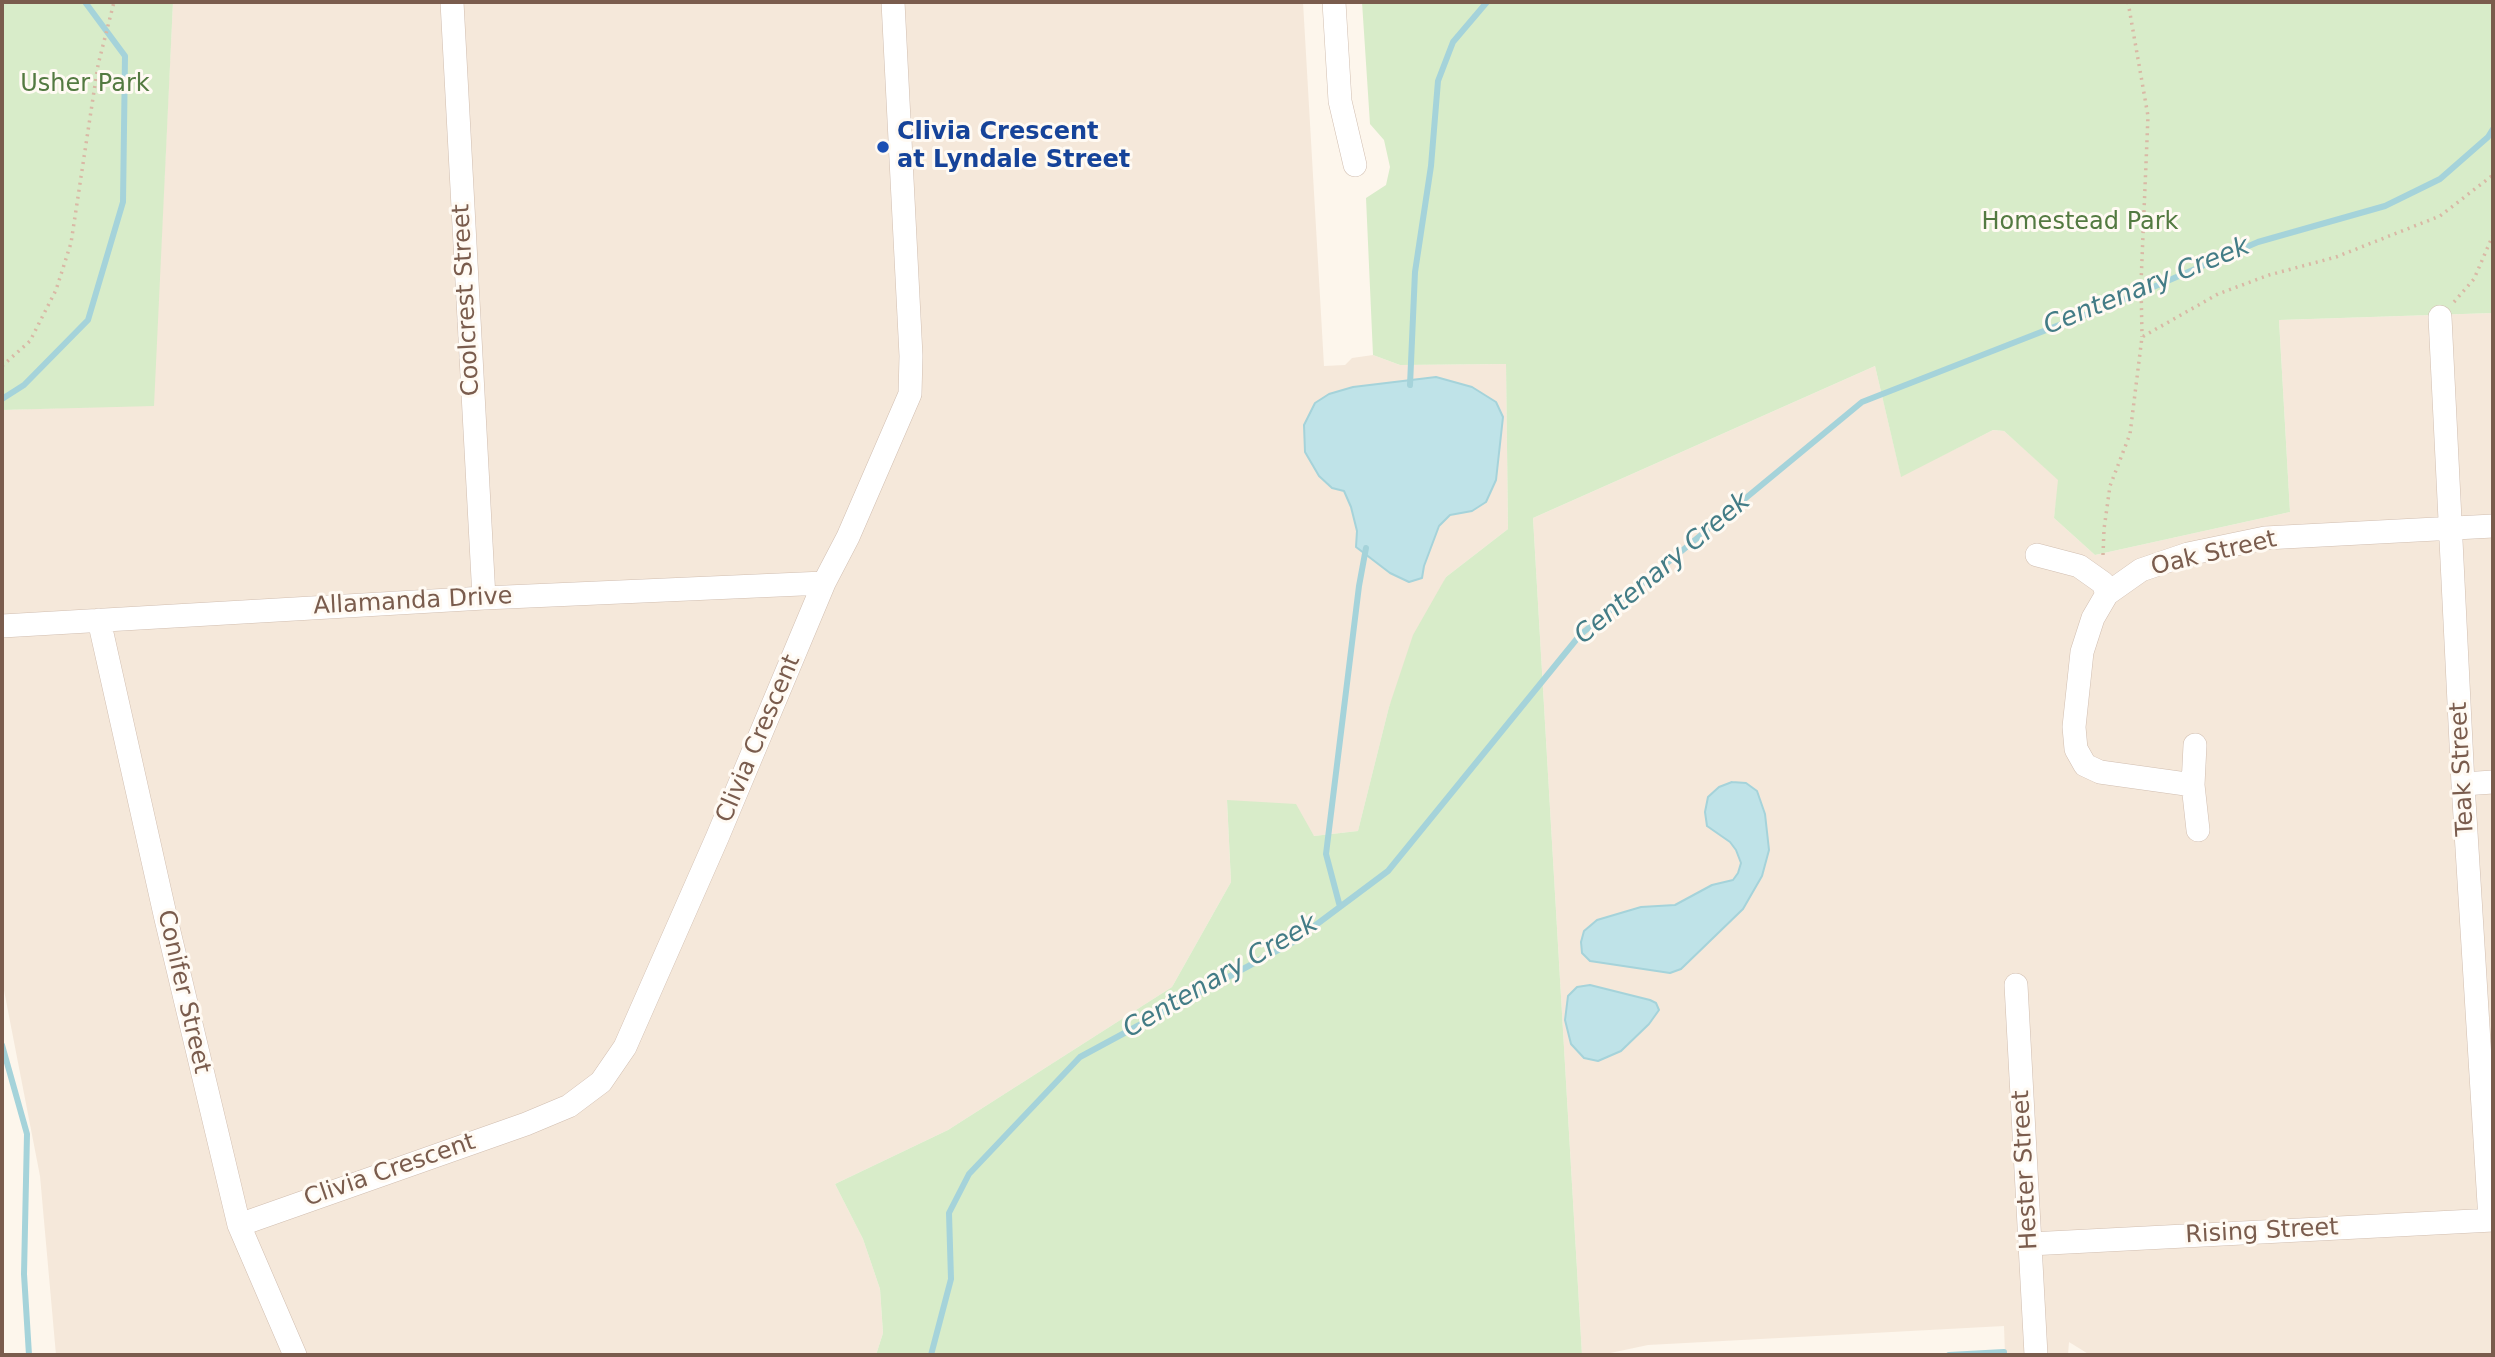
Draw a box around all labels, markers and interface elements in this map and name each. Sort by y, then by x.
park label: Usher Park [20,71,150,99]
place label: Clivia Crescent at Lyndale Street [897,119,1130,175]
marker: Clivia Crescent at Lyndale Street [875,139,891,155]
street label: Coolcrest Street [448,203,486,397]
park label: Homestead Park [1982,209,2178,237]
water label: Centenary Creek [2039,231,2255,343]
water label: Centenary Creek [1569,487,1757,651]
street label: Oak Street [2148,526,2280,582]
street label: Allamanda Drive [313,582,513,622]
street label: Clivia Crescent [711,651,807,827]
street label: Teak Street [2445,701,2481,837]
street label: Conifer Street [150,907,216,1077]
water label: Centenary Creek [1118,909,1324,1045]
street label: Hester Street [2007,1089,2045,1251]
street label: Clivia Crescent [301,1128,479,1214]
street label: Rising Street [2185,1214,2339,1250]

